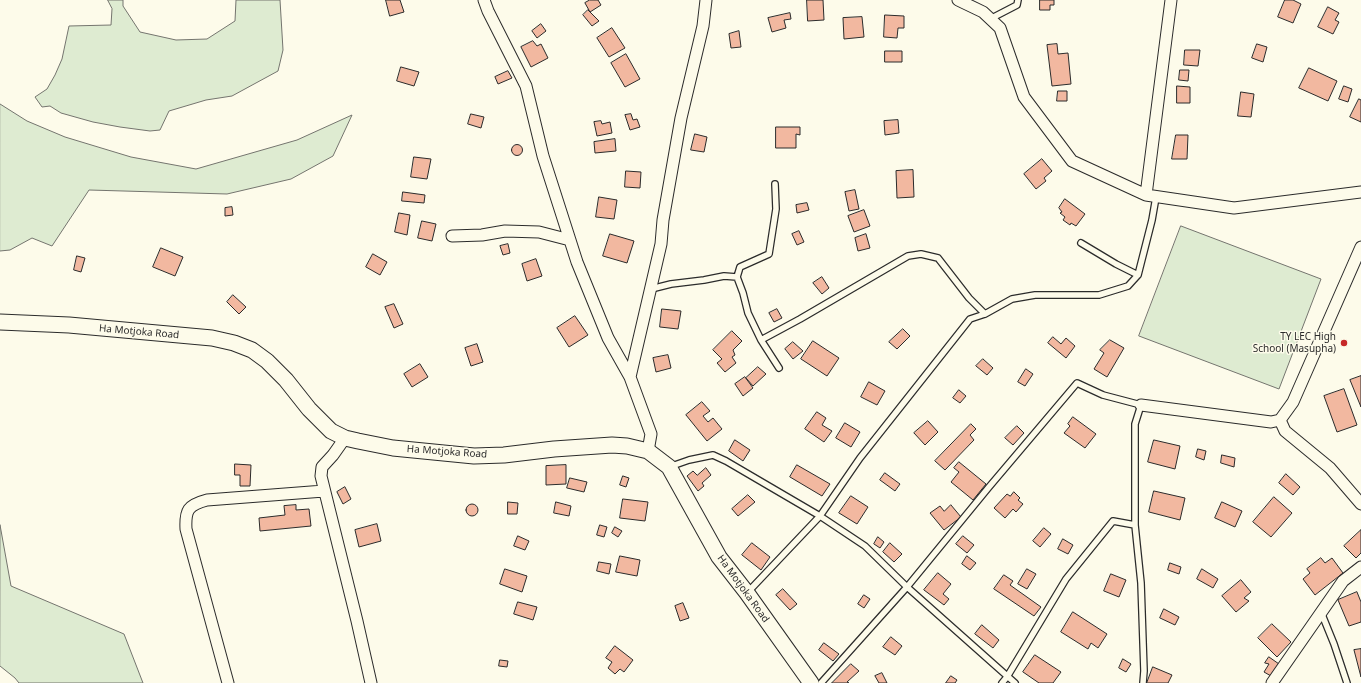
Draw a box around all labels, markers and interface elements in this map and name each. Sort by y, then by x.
street label: Ha Motjoka Road [98,323,180,341]
place label: TY LEC High School (Masupha) [1253,331,1336,354]
marker: TY LEC High School (Masupha) [1339,338,1349,348]
street label: Ha Motjoka Road [406,443,488,461]
street label: Ha Motjoka Road [714,553,772,625]

